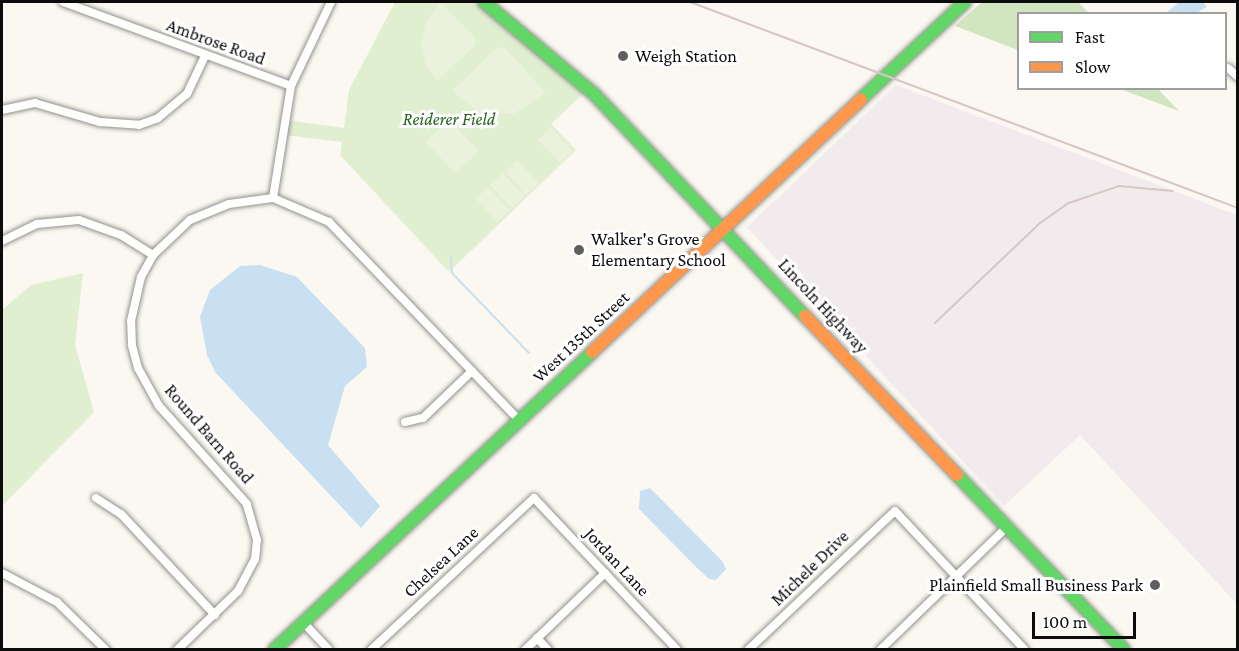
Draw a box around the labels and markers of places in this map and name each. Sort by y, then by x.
place label: Weigh Station [635,45,737,67]
marker: Weigh Station [616,49,630,63]
place label: Walker's Grove Elementary School [591,229,726,272]
marker: Walker's Grove Elementary School [572,243,586,257]
place label: Plainfield Small Business Park [929,574,1143,596]
marker: Plainfield Small Business Park [1148,578,1162,592]

